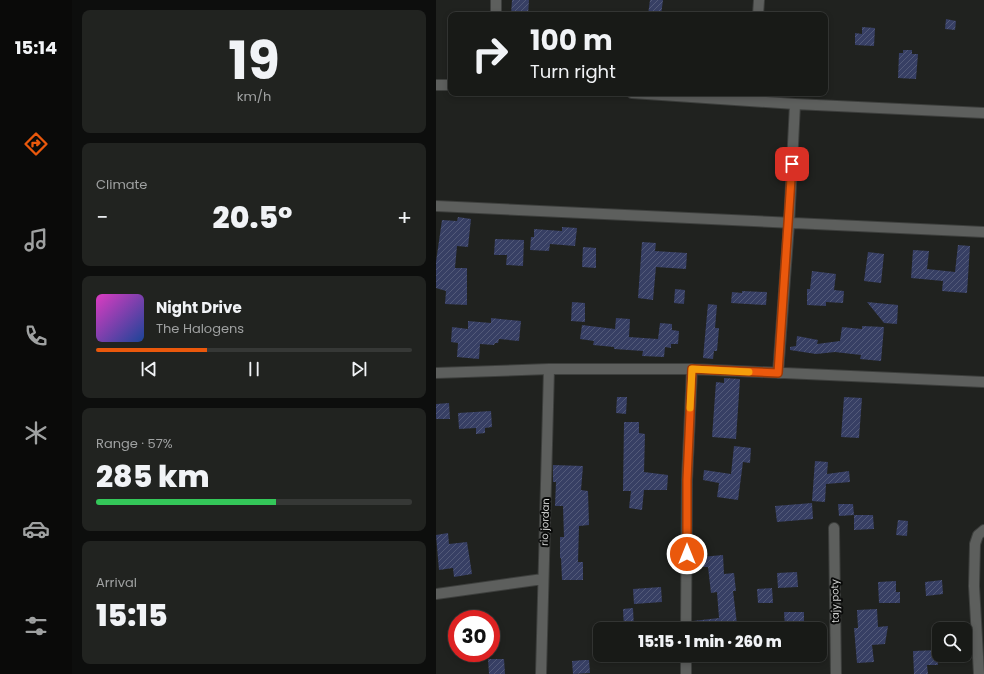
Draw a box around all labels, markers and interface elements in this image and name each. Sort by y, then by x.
text: 100 m [530,21,613,60]
text: 19 [228,24,280,97]
icon: right [464,28,516,80]
text: 15:14 [15,35,57,60]
text: Turn right [530,59,616,84]
text: km/h [237,87,271,106]
icon: directions [22,130,50,158]
pin [775,147,809,181]
icon: arrive [781,153,803,175]
text: Climate [96,175,147,194]
text: 20.5° [213,196,292,239]
text: − [96,202,108,233]
text: + [397,202,412,233]
icon: music [22,226,50,254]
text: Night Drive [156,297,242,318]
text: The Halogens [156,319,244,338]
icon: phone [22,322,50,350]
icon: previous [138,358,160,380]
icon: pause [243,358,265,380]
icon: next [348,358,370,380]
icon: climate [22,419,50,447]
text: Range · 57% [96,434,173,453]
text: 285 km [96,455,209,498]
street label: rio jordan [537,498,553,546]
icon: car [22,515,50,543]
position arrow [666,533,708,575]
text: Arrival [96,573,137,592]
street label: tajy poty [827,579,843,623]
text: 15:15 [96,594,168,637]
speed limit sign: 30 [448,610,500,662]
icon: filters [22,612,50,640]
map controls [932,622,972,662]
button: search [932,622,972,662]
text: 15:15 · 1 min · 260 m [638,631,782,652]

